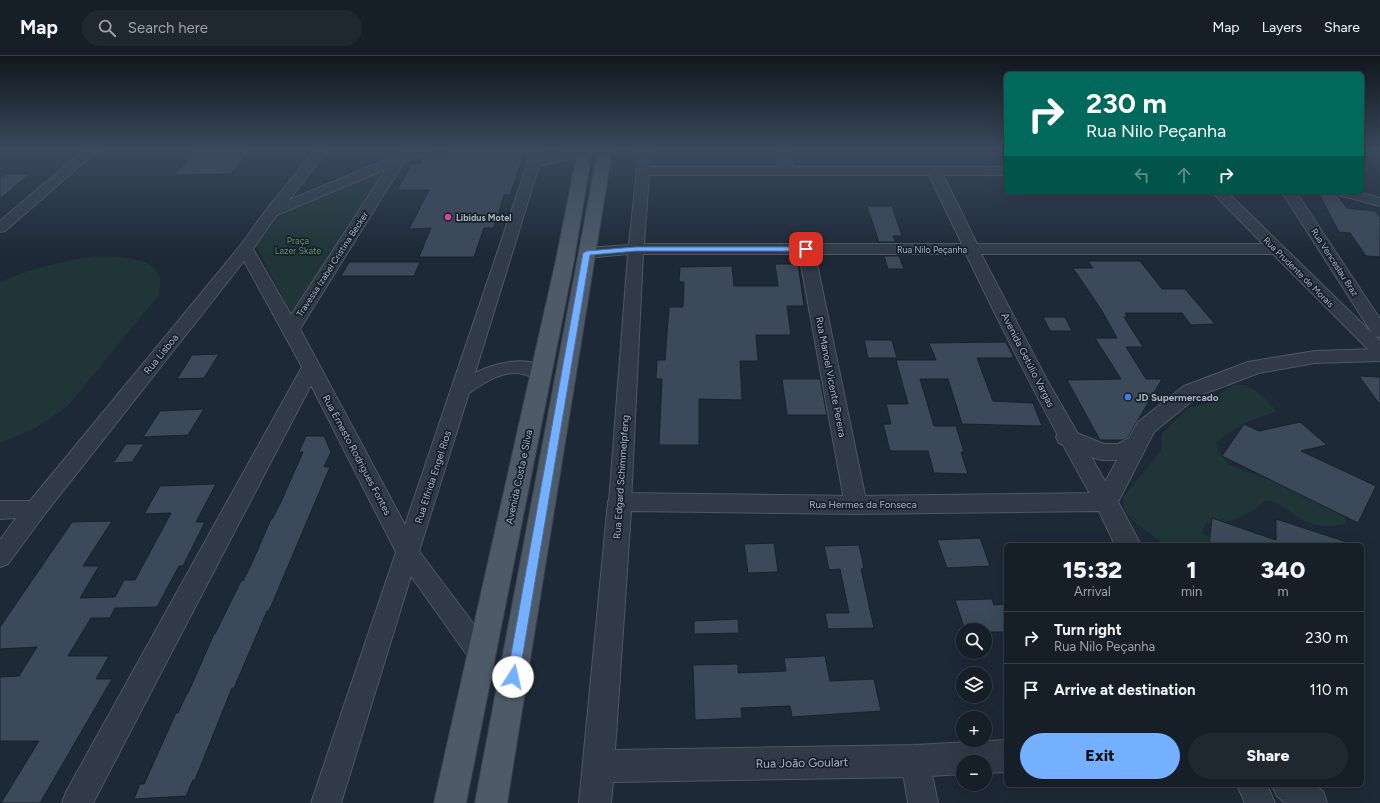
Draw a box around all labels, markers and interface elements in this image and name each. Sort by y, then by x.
search box [82,10,362,46]
text: Map [20,16,58,39]
icon: search [96,17,118,39]
text: Search here [128,19,208,37]
text: Map [1212,19,1240,36]
text: Layers [1262,19,1302,36]
text: Share [1324,19,1360,36]
text: 230 m [1086,86,1167,120]
icon: right [1020,88,1072,140]
text: Rua Nilo Peçanha [1086,120,1226,142]
icon: left [1131,164,1153,186]
icon: ahead [1173,164,1195,186]
icon: right [1215,164,1237,186]
street label: Travessa Izabel Cristina Becker [294,209,370,319]
marker: Libidus Motel [443,212,453,222]
place label: Libidus Motel [456,212,511,223]
street label: Rua Venceslau Braz [1309,226,1361,298]
pin [789,232,823,266]
street label: Rua Prudente de Morais [1261,234,1337,310]
park label: Praça Lazer Skate [275,235,321,256]
icon: arrive [795,238,817,260]
street label: Rua Nilo Peçanha [897,244,967,255]
street label: Avenida Getúlio Vargas [999,311,1058,410]
street label: Rua Manoel Vicente Pereira [813,316,849,438]
street label: Rua Lisboa [141,331,181,377]
place label: JD Supermercado [1136,391,1219,404]
street label: Rua Ernesto Rodrigues Fontes [320,392,395,518]
marker: JD Supermercado [1123,392,1133,402]
street label: Rua Edgard Schimmelpfeng [610,414,632,540]
street label: Rua Elfrida Engel Rios [412,429,454,525]
street label: Avenida Costa e Silva [503,429,535,525]
street label: Rua Hermes da Fonseca [809,498,917,511]
text: 15:32 [1063,555,1122,584]
text: 1 [1186,555,1197,584]
text: 340 [1261,555,1305,584]
text: Arrival [1074,584,1111,599]
text: min [1181,584,1202,599]
text: m [1278,584,1289,599]
text: Turn right [1054,621,1122,639]
map controls [956,623,992,791]
button: search [956,623,992,659]
icon: right [1020,627,1042,649]
text: 230 m [1305,629,1348,647]
text: Rua Nilo Peçanha [1054,639,1155,654]
position arrow [492,656,534,698]
button: layers [956,667,992,703]
icon: arrive [1020,679,1042,701]
text: Arrive at destination [1054,681,1195,699]
text: 110 m [1310,681,1348,699]
button: + [956,711,992,747]
button: Exit [1020,733,1180,779]
button: Share [1188,733,1348,779]
street label: Rua João Goulart [756,755,849,771]
button: − [956,755,992,791]

